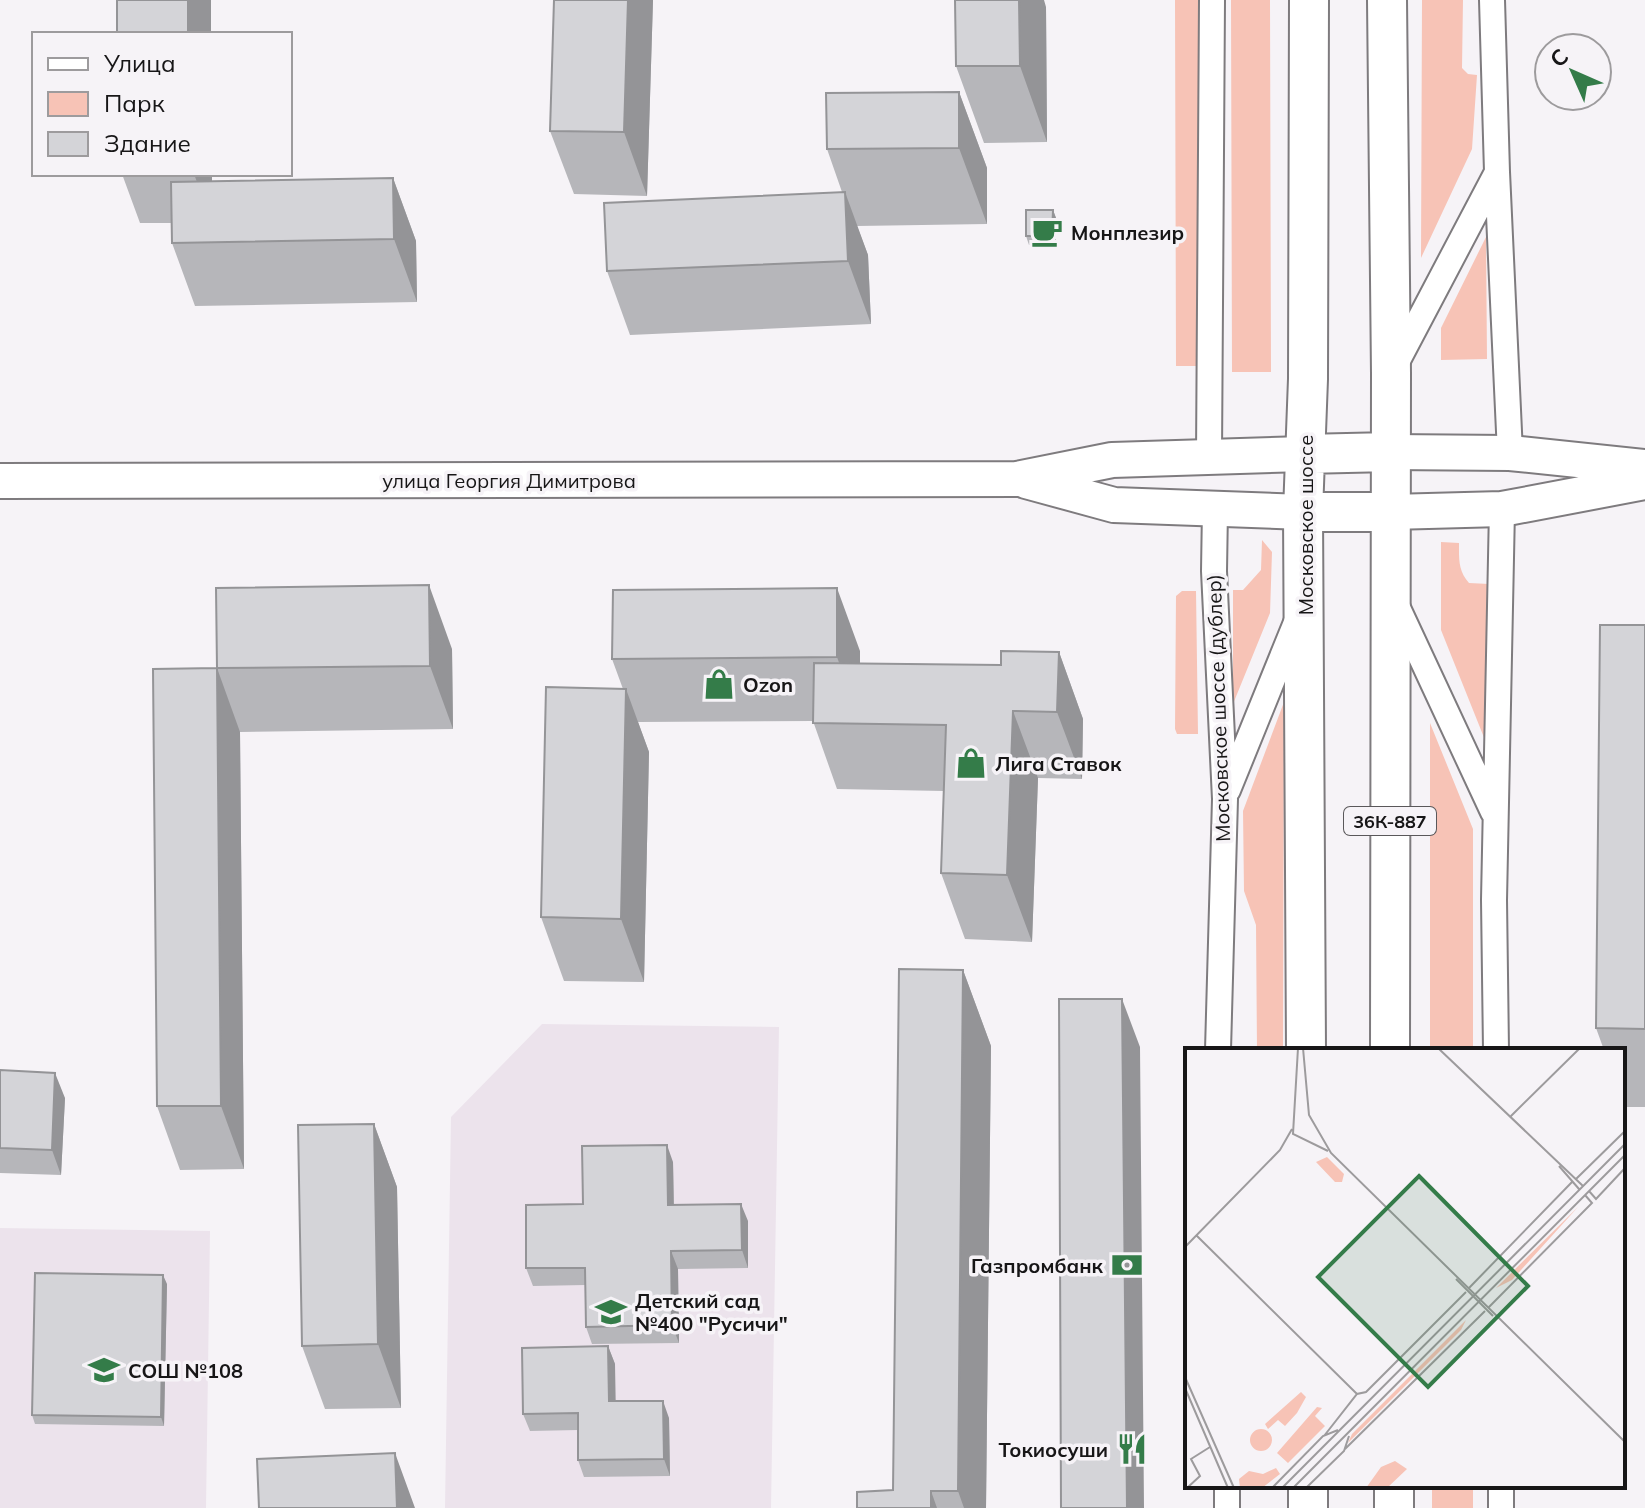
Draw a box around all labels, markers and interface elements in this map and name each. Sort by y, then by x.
legend [32,32,292,176]
north arrow [1533,32,1613,112]
text: С [1544,43,1574,73]
text: Улица [103,48,176,78]
text: Парк [104,88,165,118]
text: Здание [104,128,191,158]
cafe icon: Монплезир [1030,215,1064,249]
place label: Монплезир [1071,220,1184,245]
street label: Московское шоссе [1293,435,1318,615]
street label: улица Георгия Димитрова [382,468,636,493]
street label: Московское шоссе (дублер) [1201,574,1235,842]
shop icon: Ozon [702,667,736,701]
place label: Ozon [743,672,793,697]
shop icon: Лига Ставок [954,746,988,780]
place label: Лига Ставок [995,751,1122,776]
road number: 36К-887 [1344,807,1436,835]
inset map [1185,1048,1625,1488]
bank icon: Газпромбанк [1110,1248,1144,1282]
place label: Газпромбанк [971,1253,1104,1278]
place label: Детский сад №400 "Русичи" [635,1288,788,1336]
school or university icon: Детский сад №400 "Русичи" [594,1295,628,1329]
school or university icon: СОШ №108 [87,1353,121,1387]
place label: СОШ №108 [128,1358,243,1383]
restaurant icon: Токиосуши [1115,1432,1149,1466]
place label: Токиосуши [998,1437,1108,1462]

